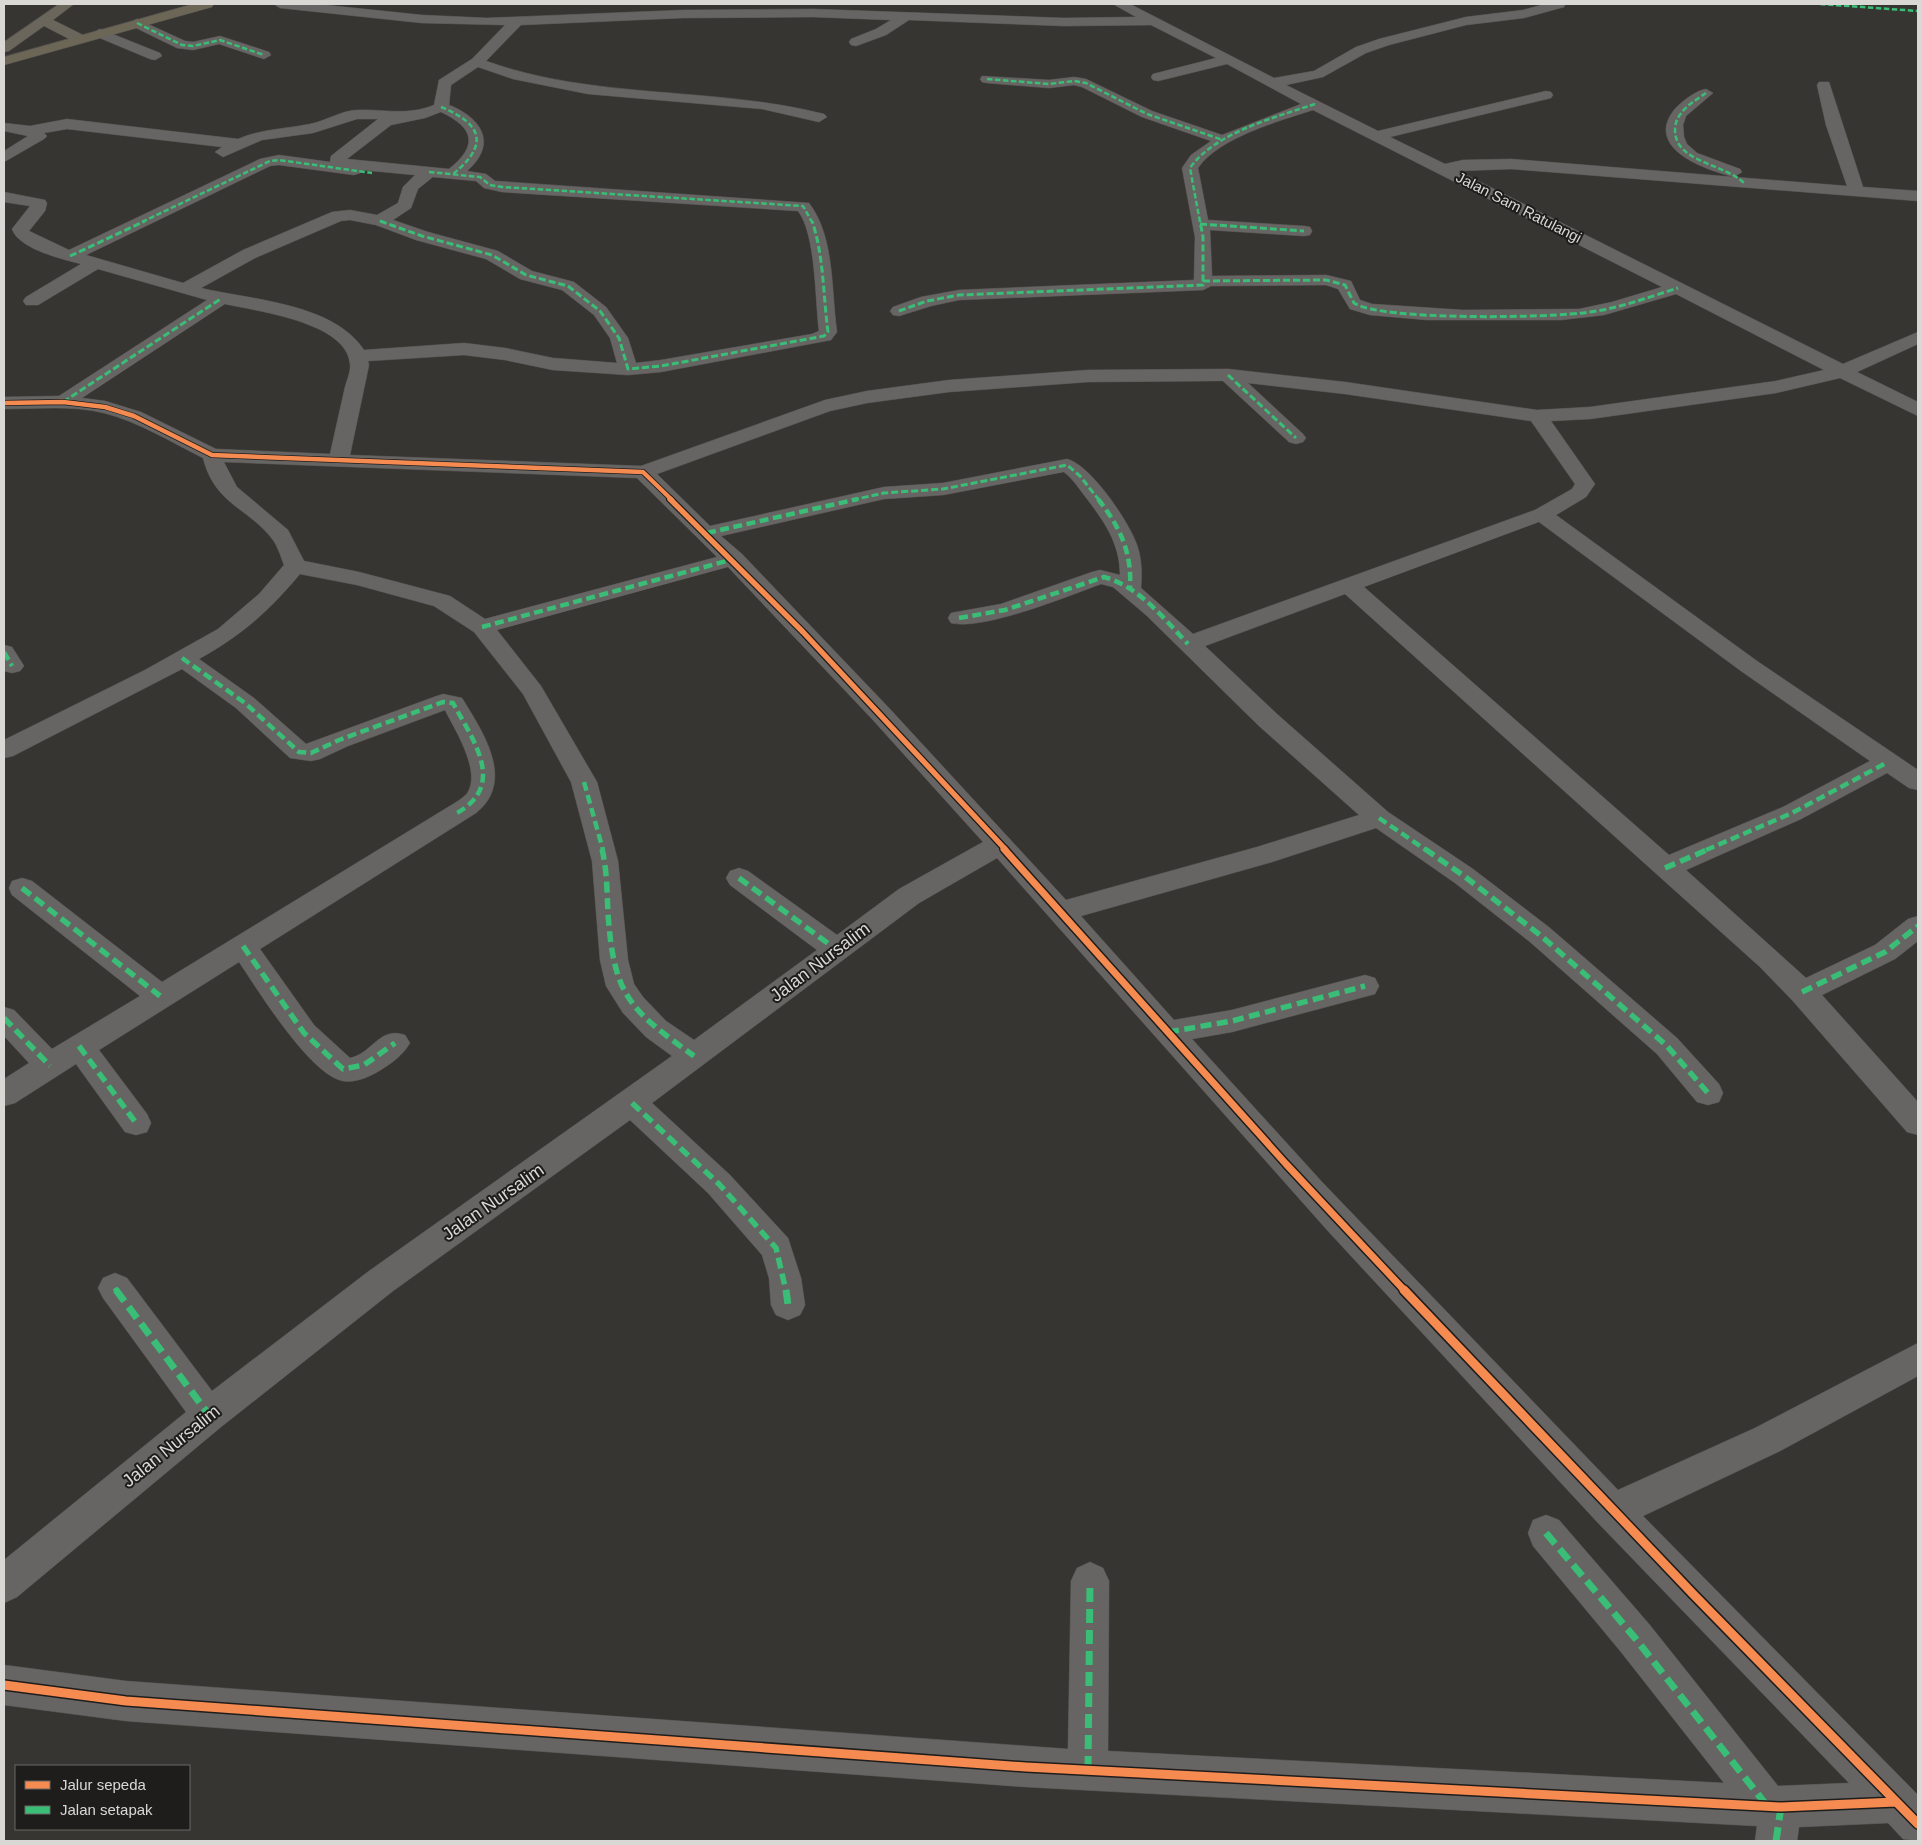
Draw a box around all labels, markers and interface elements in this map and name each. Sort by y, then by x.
street label: Jalan Sam Ratulangi [1453,168,1585,246]
street label: Jalan Nursalim [766,918,874,1006]
street label: Jalan Nursalim [439,1160,547,1244]
street label: Jalan Nursalim [118,1401,224,1491]
legend [15,1765,190,1830]
text: Jalur sepeda [60,1776,147,1793]
text: Jalan setapak [60,1801,153,1818]

